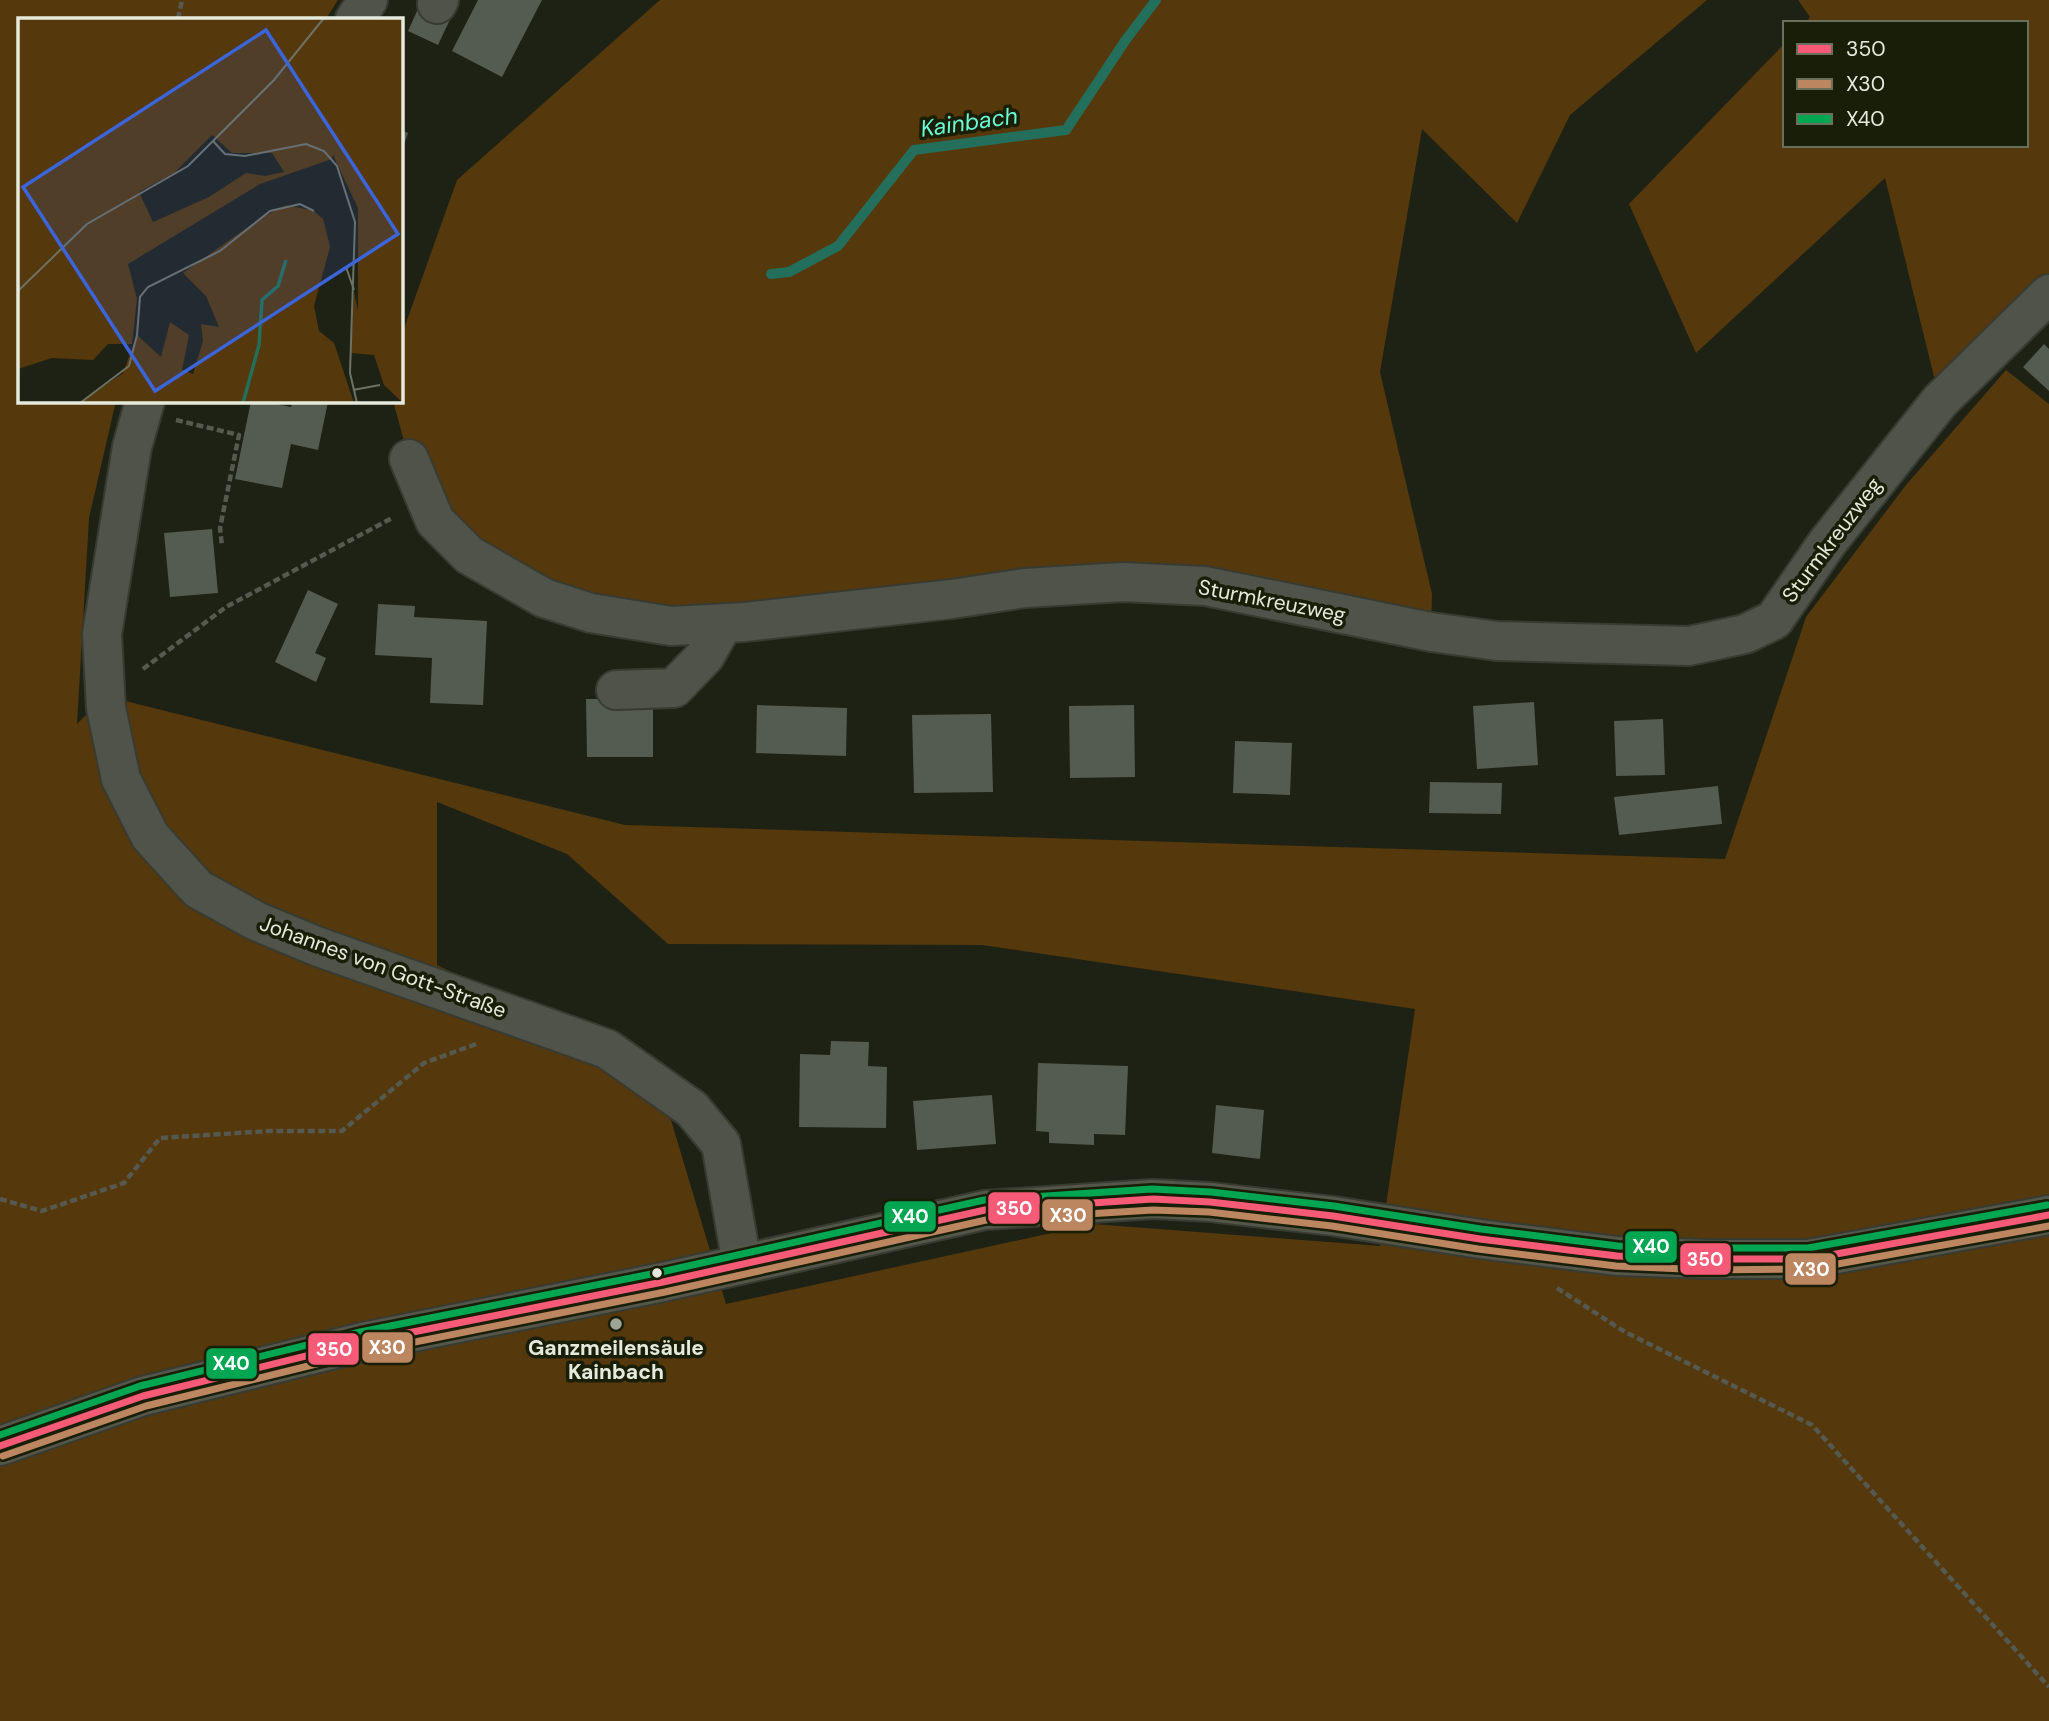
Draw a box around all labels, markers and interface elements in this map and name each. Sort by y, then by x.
inset map [18,18,402,402]
legend [1783,21,2028,147]
text: 350 [1846,35,1886,63]
text: X30 [1846,70,1885,98]
water label: Kainbach [918,100,1020,144]
text: X40 [1846,105,1885,133]
street label: Sturmkreuzweg [1776,472,1888,608]
street label: Sturmkreuzweg [1196,573,1348,629]
street label: Johannes von Gott-Straße [256,909,510,1025]
line badge: 350 [987,1191,1041,1225]
text: 350 [996,1196,1032,1221]
line badge: X30 [1041,1198,1094,1232]
line badge: X40 [883,1200,937,1233]
text: X30 [1049,1203,1087,1228]
text: X40 [891,1204,929,1229]
line badge: X40 [1624,1230,1678,1264]
text: X40 [1632,1234,1670,1259]
line badge: 350 [1679,1242,1732,1276]
text: 350 [1687,1247,1723,1272]
line badge: X30 [1784,1252,1837,1286]
text: X30 [1792,1257,1830,1282]
unlabelled marker [650,1266,664,1280]
marker: Ganzmeilensäule Kainbach [608,1316,624,1332]
line badge: X30 [361,1331,414,1364]
line badge: 350 [307,1332,360,1366]
place label: Ganzmeilensäule Kainbach [528,1334,704,1386]
text: X30 [368,1335,406,1360]
text: 350 [316,1337,352,1362]
line badge: X40 [205,1347,258,1380]
text: X40 [212,1351,250,1376]

